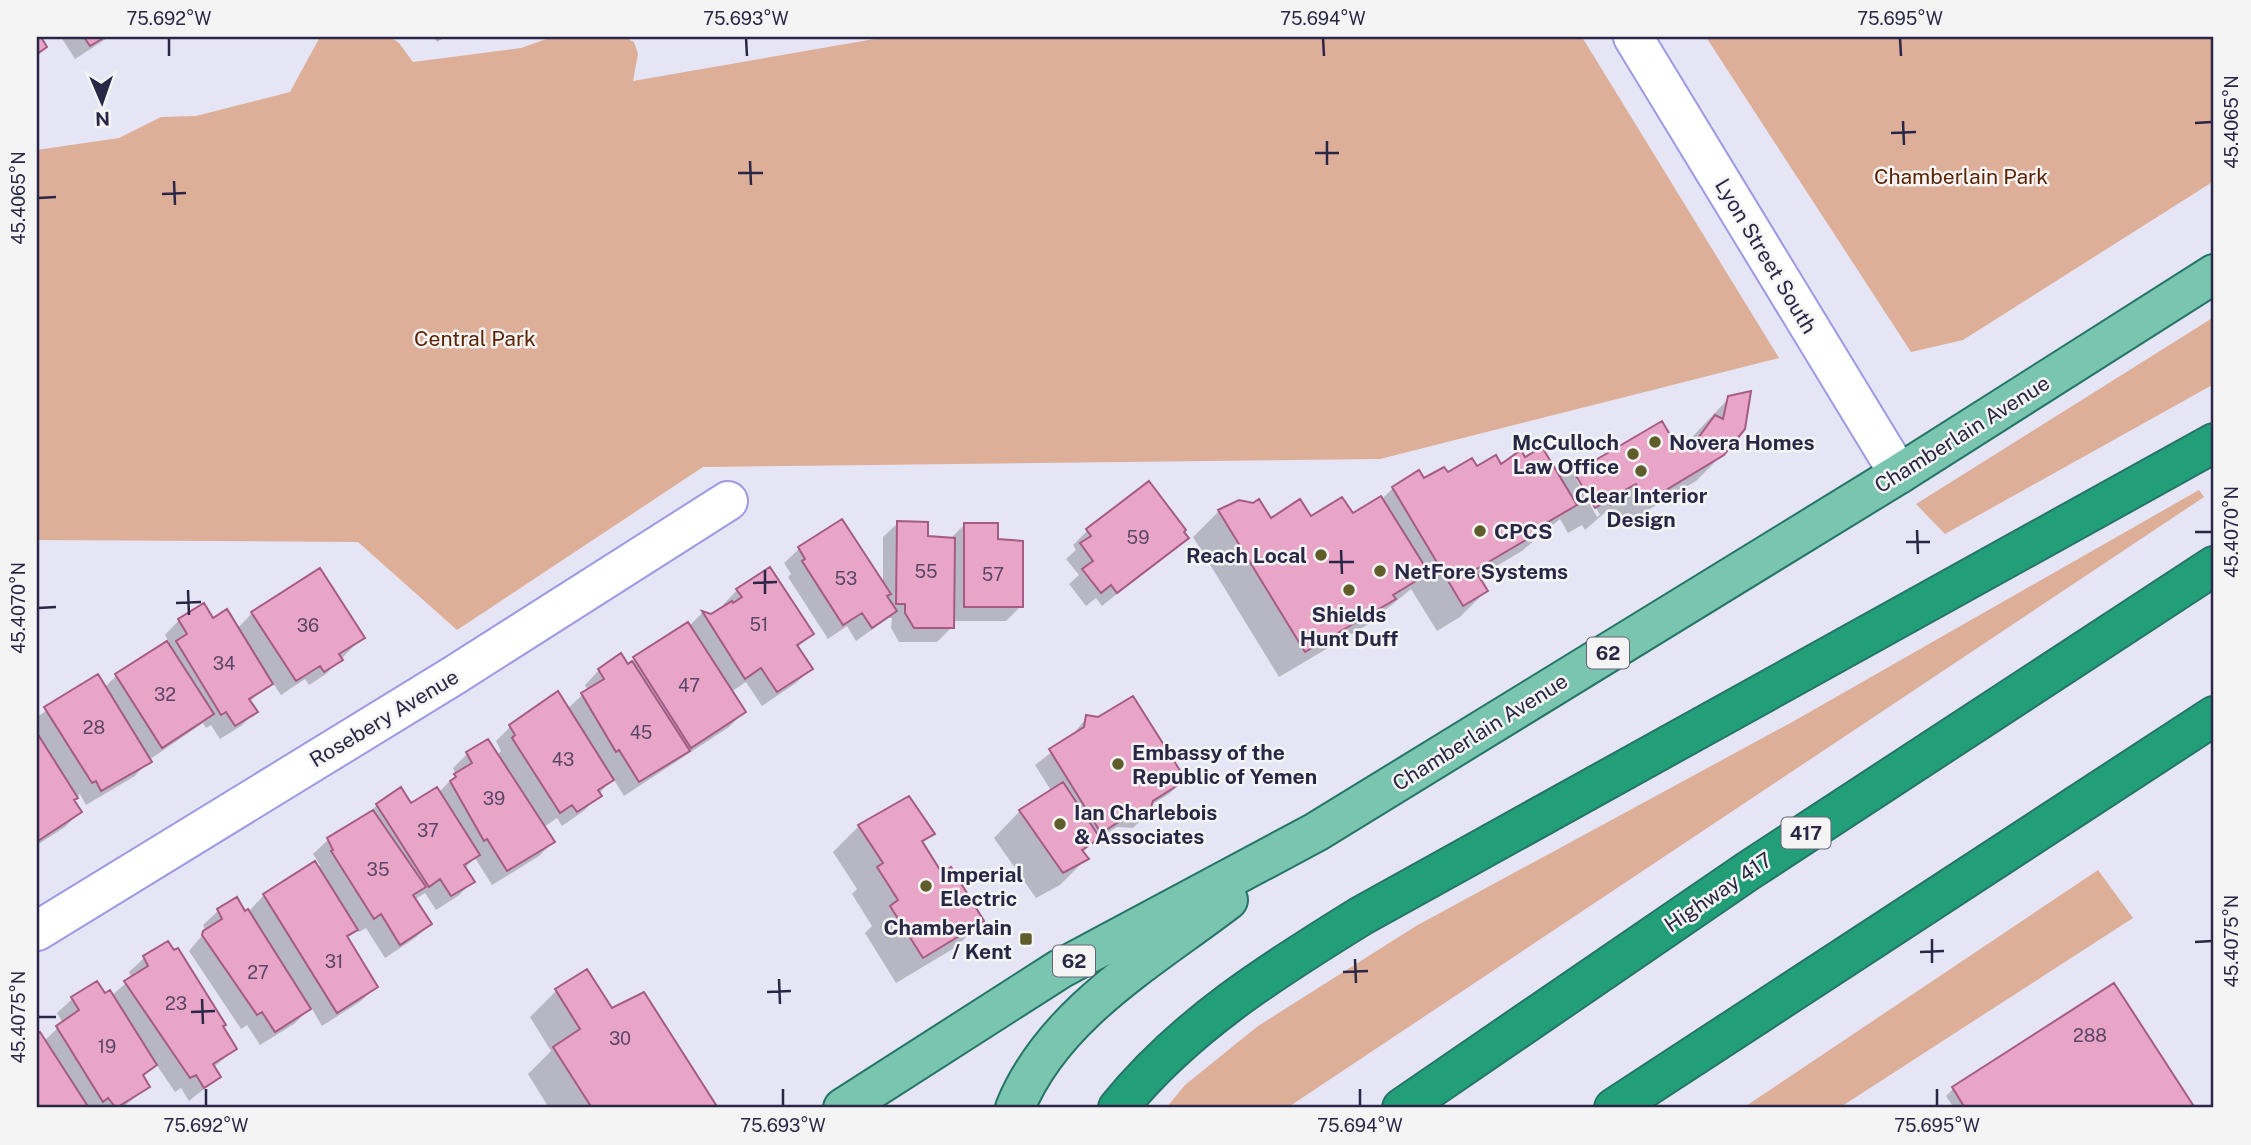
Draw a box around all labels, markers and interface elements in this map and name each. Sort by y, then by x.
text: 75.692°W [127,8,211,29]
text: 75.693°W [703,8,789,29]
text: 75.694°W [1280,8,1366,29]
text: 75.695°W [1857,8,1943,29]
north arrow [66,66,136,136]
text: 45.4065°N [2221,75,2242,169]
text: N [95,108,110,130]
text: 45.4065°N [8,151,29,245]
park label: Chamberlain Park [1874,164,2048,189]
street label: Lyon Street South [1710,174,1822,338]
park label: Central Park [414,326,536,351]
street label: Chamberlain Avenue [1870,370,2054,498]
place label: McCulloch Law Office [1512,430,1619,479]
place label: Novera Homes [1669,430,1815,455]
marker: Novera Homes [1647,434,1663,450]
marker: McCulloch Law Office [1625,446,1641,462]
marker: Clear Interior Design [1633,463,1649,479]
place label: Clear Interior Design [1575,483,1708,532]
text: 45.4070°N [2221,486,2242,578]
place label: CPCS [1494,519,1552,544]
marker: CPCS [1472,523,1488,539]
house number: 59 [1127,527,1149,548]
place label: Reach Local [1186,543,1307,568]
marker: Reach Local [1313,547,1329,563]
place label: NetFore Systems [1394,559,1568,584]
house number: 55 [914,561,938,582]
text: 45.4070°N [8,562,29,654]
marker: NetFore Systems [1372,563,1388,579]
house number: 57 [982,564,1004,585]
house number: 53 [835,568,857,589]
marker: Shields Hunt Duff [1341,582,1357,598]
place label: Shields Hunt Duff [1300,602,1398,651]
house number: 51 [750,614,768,635]
house number: 36 [297,615,319,636]
road number: 62 [1587,638,1629,668]
house number: 34 [213,653,235,674]
street label: Rosebery Avenue [305,664,463,772]
street label: Chamberlain Avenue [1388,668,1572,796]
house number: 47 [678,675,700,696]
house number: 32 [154,684,176,705]
house number: 28 [83,717,105,738]
house number: 45 [630,722,652,743]
place label: Embassy of the Republic of Yemen [1132,740,1317,789]
house number: 43 [552,749,574,770]
marker: Embassy of the Republic of Yemen [1110,756,1126,772]
house number: 39 [483,788,505,809]
place label: Ian Charlebois & Associates [1074,800,1217,849]
marker: Ian Charlebois & Associates [1052,816,1068,832]
road number: 417 [1782,818,1830,848]
house number: 37 [417,820,439,841]
street label: Highway 417 [1660,847,1776,937]
house number: 35 [367,859,389,880]
place label: Imperial Electric [940,862,1023,911]
marker: Imperial Electric [918,878,934,894]
text: 45.4075°N [2221,895,2242,987]
place label: Chamberlain / Kent [883,915,1012,964]
marker: Chamberlain / Kent [1018,931,1034,947]
road number: 62 [1053,945,1095,976]
house number: 31 [325,951,343,972]
house number: 27 [247,962,269,983]
text: 45.4075°N [8,971,29,1063]
house number: 23 [165,993,187,1014]
house number: 288 [2073,1025,2107,1046]
house number: 30 [609,1028,631,1049]
house number: 19 [98,1036,116,1057]
text: 75.692°W [164,1115,248,1136]
text: 75.693°W [740,1115,826,1136]
text: 75.694°W [1317,1115,1403,1136]
text: 75.695°W [1894,1115,1980,1136]

